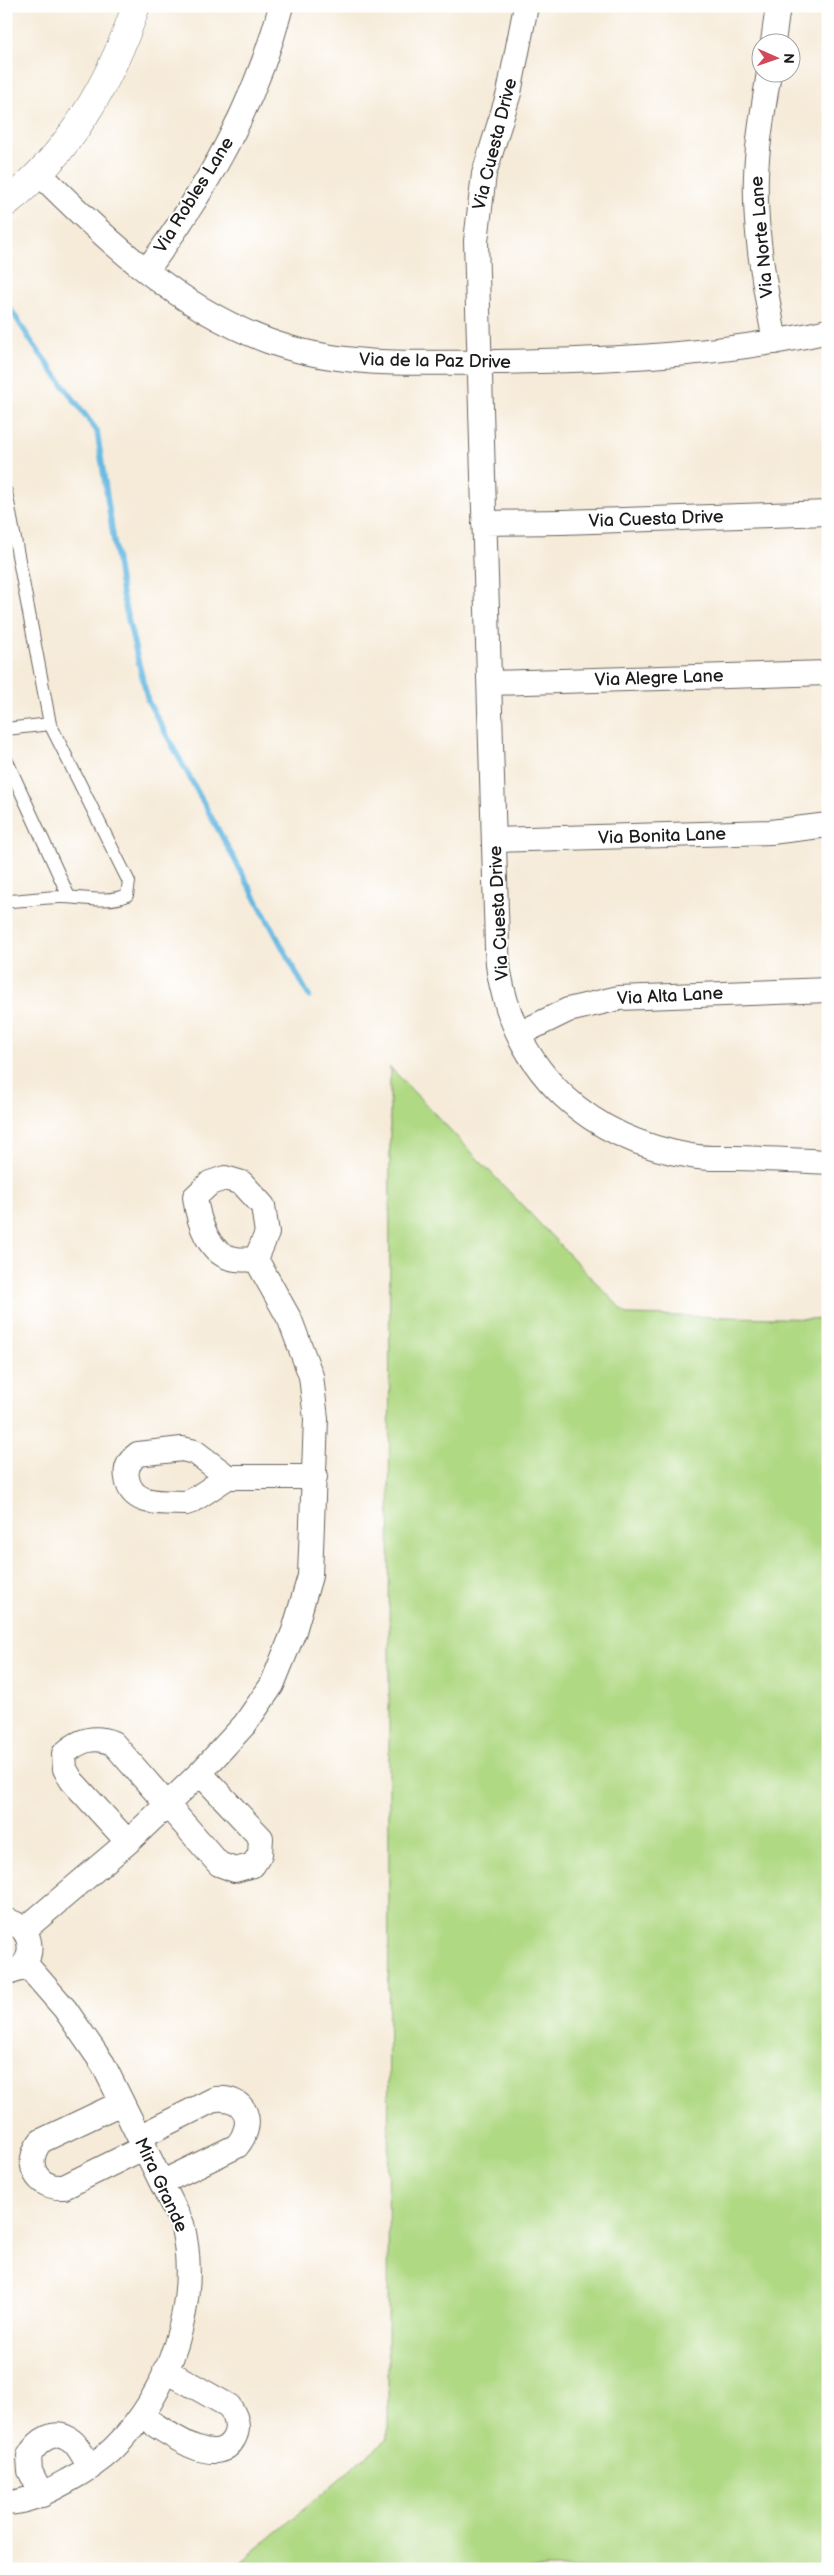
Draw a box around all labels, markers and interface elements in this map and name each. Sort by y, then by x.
north arrow [752,32,802,82]
text: N [780,53,797,64]
street label: Via Cuesta Drive [468,76,522,212]
street label: Via Robles Lane [150,133,238,257]
street label: Via Norte Lane [746,175,778,299]
street label: Via de la Paz Drive [359,349,511,373]
street label: Via Cuesta Drive [588,506,724,532]
street label: Via Alegre Lane [594,665,724,691]
street label: Via Bonita Lane [598,823,727,849]
street label: Via Cuesta Drive [485,845,513,981]
street label: Via Alta Lane [616,983,724,1009]
street label: Mira Grande [130,2134,192,2236]

